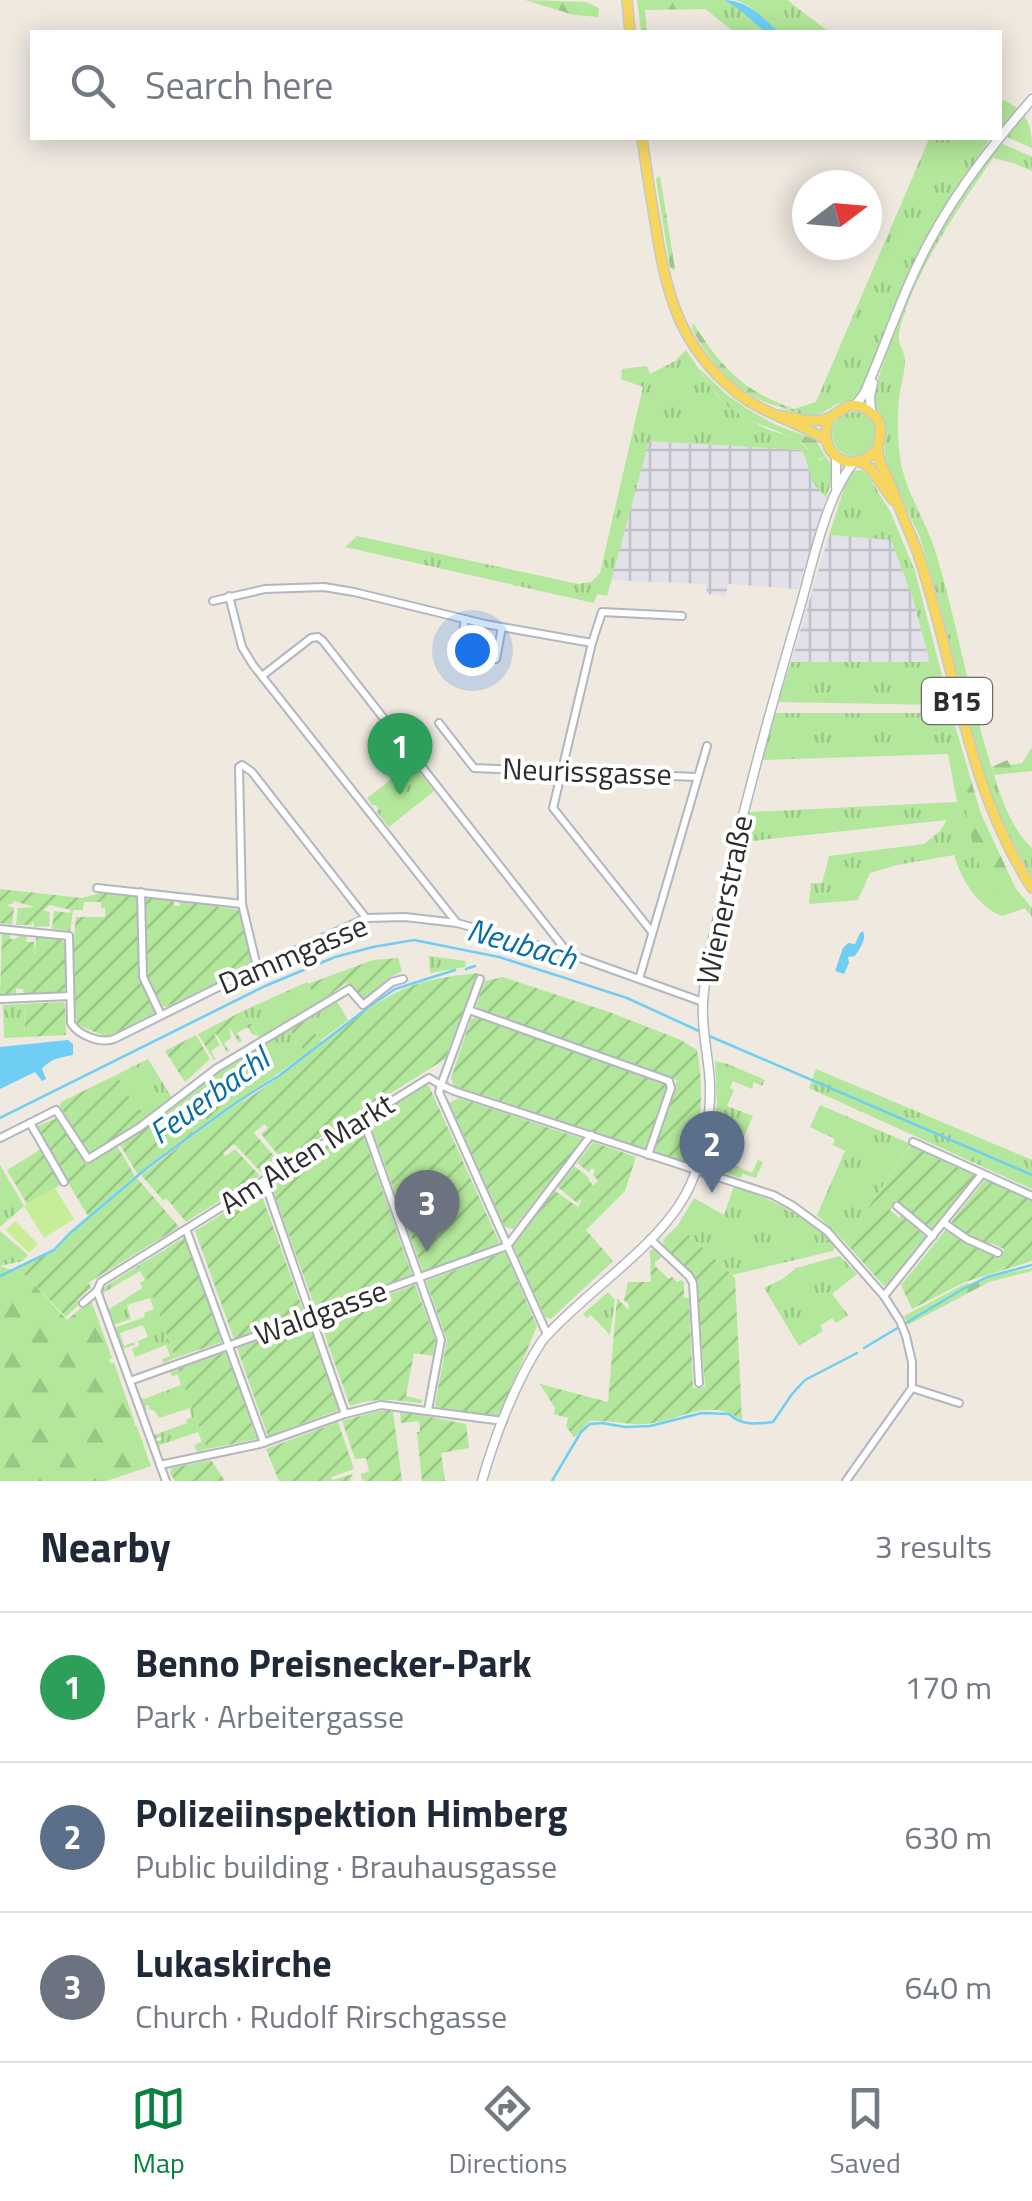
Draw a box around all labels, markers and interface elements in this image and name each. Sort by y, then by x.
search box [30,30,1002,140]
text: Search here [145,56,333,114]
icon: search [65,58,120,113]
north arrow [792,170,882,260]
your location [447,625,498,676]
road number: B15 [922,678,992,724]
pin: 1 [368,712,432,795]
street label: Neurissgasse [502,745,672,797]
street label: Wienerstraße [684,811,764,989]
street label: Dammgasse [211,902,374,1006]
water label: Neubach [462,905,584,982]
water label: Feuerbachl [138,1033,281,1155]
street label: Am Alten Markt [210,1081,403,1225]
pin: 2 [680,1110,744,1193]
pin: 3 [394,1170,460,1252]
street label: Waldgasse [248,1267,393,1357]
text: Nearby [40,1514,171,1578]
text: 3 results [875,1522,992,1570]
text: Benno Preisnecker-Park [135,1634,532,1692]
text: 1 [64,1663,81,1711]
text: 170 m [904,1663,992,1711]
text: Park · Arbeitergasse [135,1692,404,1740]
text: Polizeiinspektion Himberg [135,1784,568,1842]
text: 2 [64,1813,81,1861]
text: 630 m [904,1813,992,1861]
text: Public building · Brauhausgasse [135,1842,557,1890]
text: Lukaskirche [135,1934,332,1992]
text: 3 [64,1963,81,2011]
text: 640 m [904,1963,992,2011]
text: Church · Rudolf Rirschgasse [135,1992,507,2040]
tab: Map [131,2081,186,2184]
tab: Directions [448,2081,567,2184]
tab: Saved [830,2081,901,2184]

